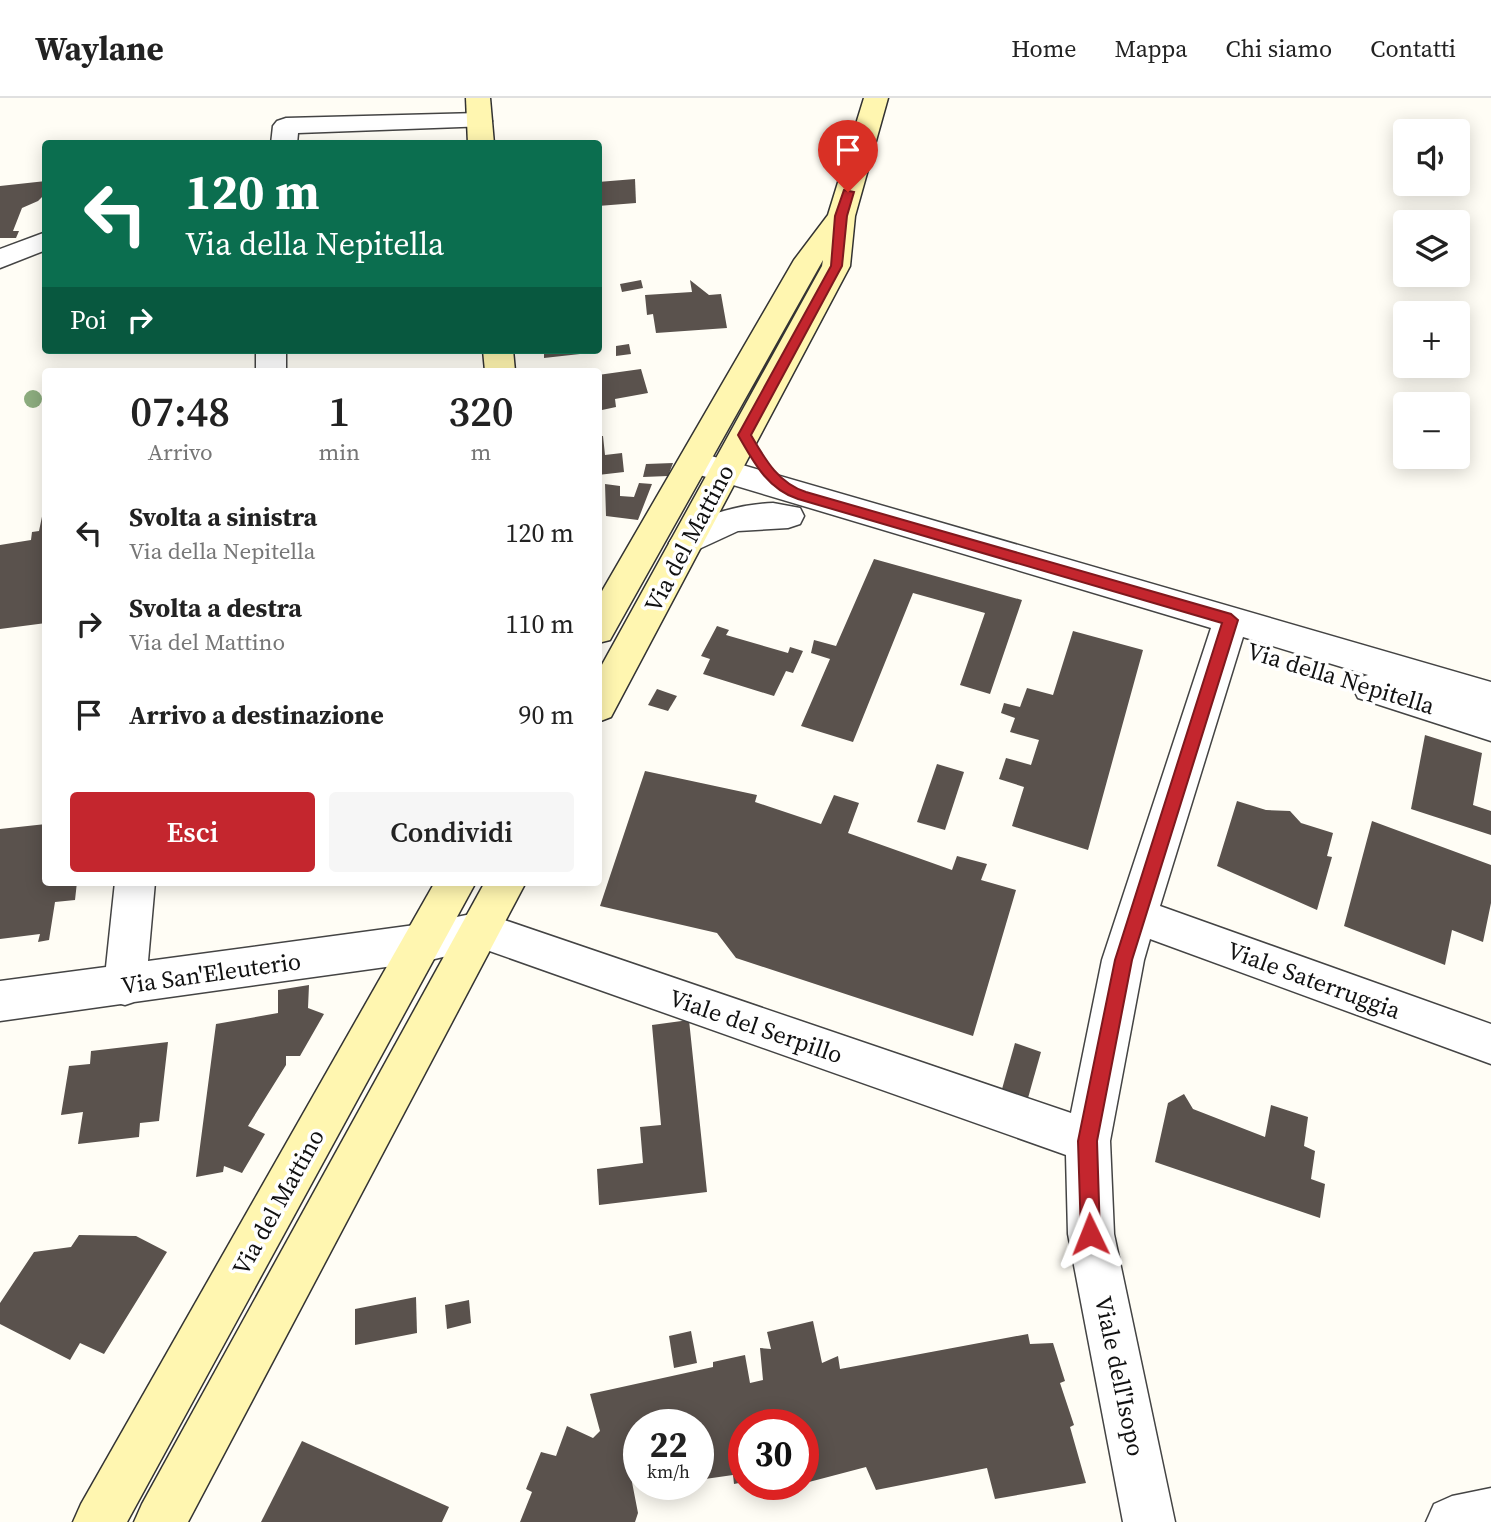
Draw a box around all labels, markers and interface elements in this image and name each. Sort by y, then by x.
text: Waylane [35,26,164,71]
text: Home [1011,32,1077,65]
text: Mappa [1115,32,1187,65]
text: Chi siamo [1225,32,1332,65]
text: Contatti [1370,32,1456,65]
map controls [1393,119,1470,469]
button: sound [1393,119,1470,196]
pin [818,120,878,192]
icon: arrive [829,131,867,169]
text: 120 m [185,158,320,225]
icon: left [70,168,161,259]
button: layers [1393,210,1470,287]
text: Via della Nepitella [185,222,444,266]
icon: right [121,301,159,339]
button: + [1393,301,1470,378]
text: Poi [70,302,107,338]
text: 07:48 [130,382,230,440]
text: 1 [328,382,350,440]
text: 320 [448,382,514,440]
button: − [1393,392,1470,469]
text: Arrivo [148,436,213,468]
text: min [318,436,360,468]
text: m [471,436,491,468]
street label: Via del Mattino [636,458,742,618]
text: Svolta a sinistra [129,499,317,535]
icon: left [70,514,108,552]
text: 120 m [506,515,574,551]
text: Via della Nepitella [129,535,315,567]
text: Svolta a destra [129,590,302,626]
icon: right [70,605,108,643]
text: 110 m [506,606,574,642]
text: Via del Mattino [129,626,285,658]
street label: Via della Nepitella [1243,634,1440,722]
icon: arrive [70,696,108,734]
text: Arrivo a destinazione [129,697,384,733]
text: 90 m [519,697,574,733]
button: Esci [70,792,315,872]
button: Condividi [329,792,574,872]
street label: Viale Saterruggia [1223,933,1406,1027]
street label: Via San'Eleuterio [119,944,303,1002]
street label: Viale del Serpillo [665,981,847,1071]
street label: Via del Mattino [224,1123,332,1281]
position arrow [1053,1197,1127,1271]
street label: Viale dell'Isopo [1087,1293,1153,1459]
speed limit sign: 30 [728,1409,819,1500]
text: 22 [650,1421,687,1469]
text: km/h [647,1459,690,1484]

